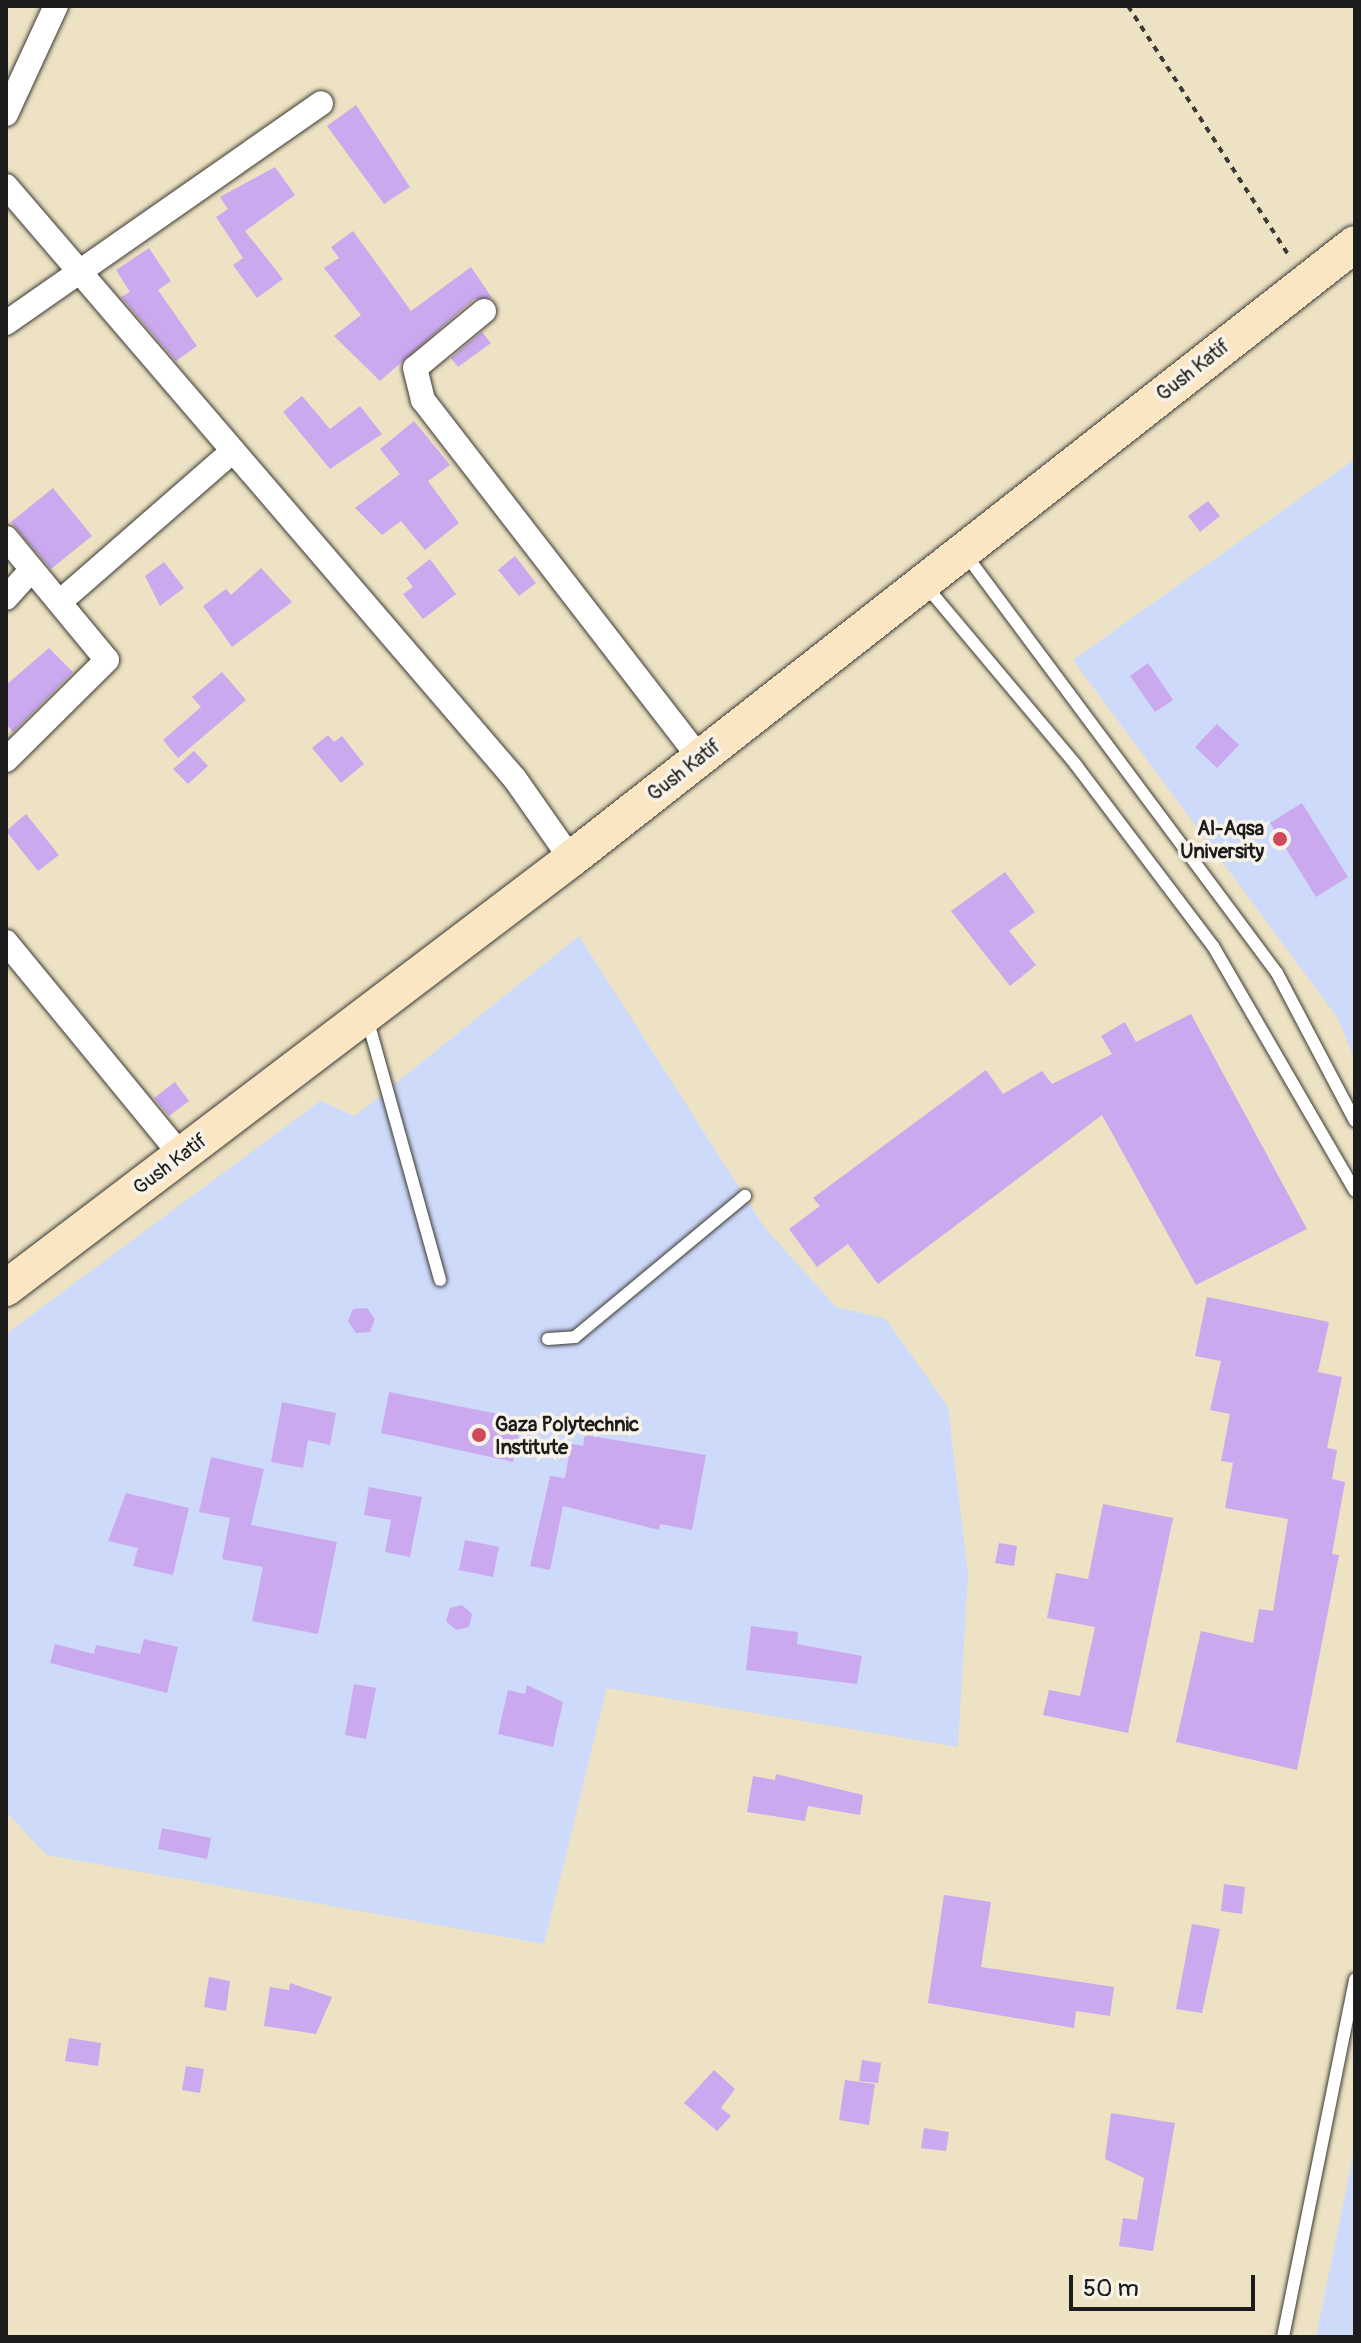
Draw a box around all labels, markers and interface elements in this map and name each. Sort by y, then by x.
street label: Gush Katif [1152,334,1234,406]
street label: Gush Katif [643,734,725,806]
place label: Al-Aqsa University [1180,816,1264,863]
marker: Al-Aqsa University [1271,830,1289,848]
street label: Gush Katif [128,1128,212,1200]
place label: Gaza Polytechnic Institute [495,1412,639,1459]
marker: Gaza Polytechnic Institute [470,1426,488,1444]
scale bar [1073,2259,1259,2309]
text: 50 m [1083,2274,1139,2303]

